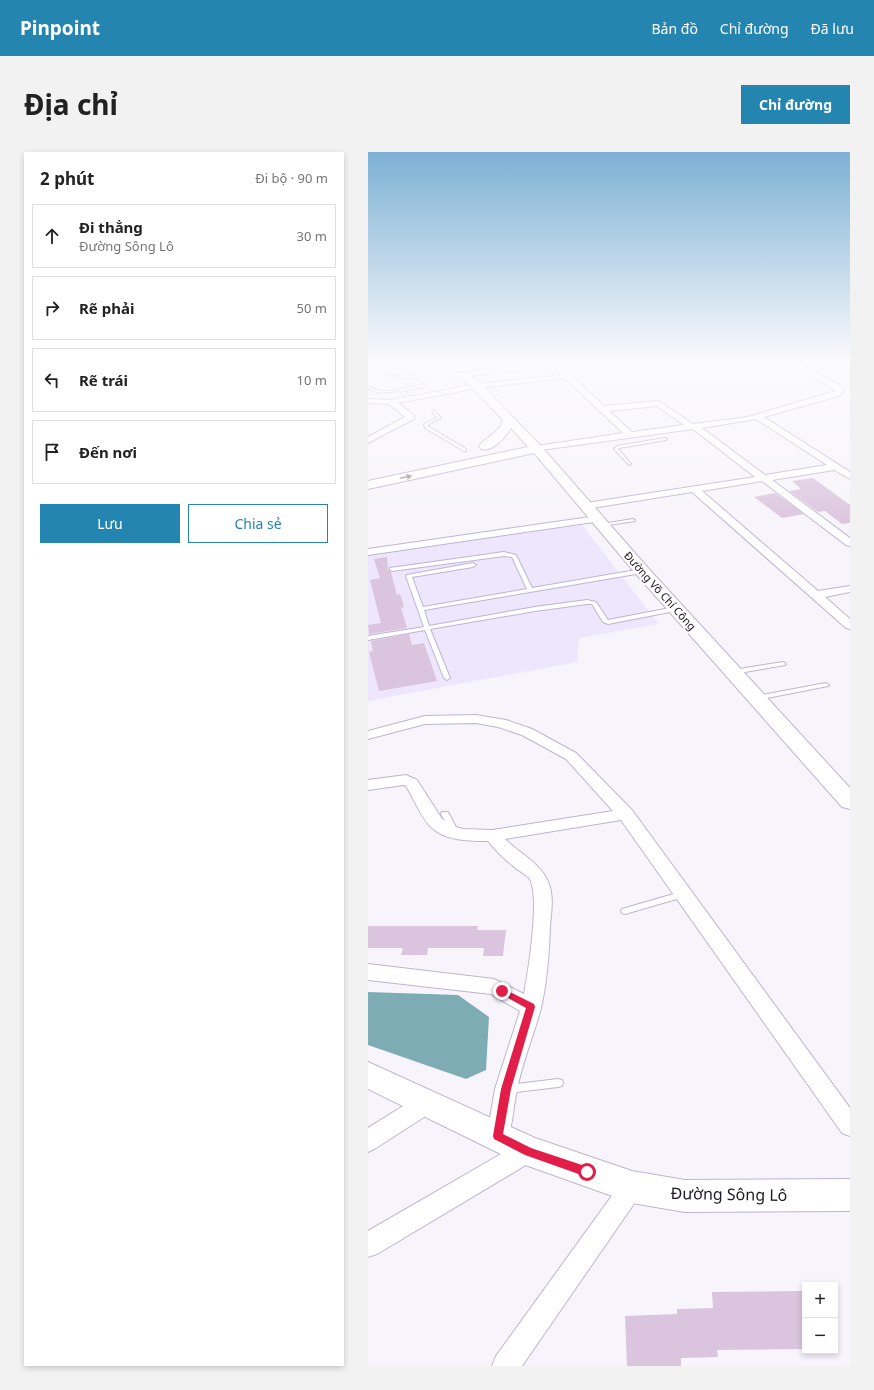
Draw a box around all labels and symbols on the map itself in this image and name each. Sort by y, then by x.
one-way arrow [400,474,412,480]
street label: Đường Võ Chí Công [621,548,700,633]
route end [493,982,511,1000]
route start [578,1163,596,1181]
street label: Đường Sông Lô [671,1182,787,1206]

